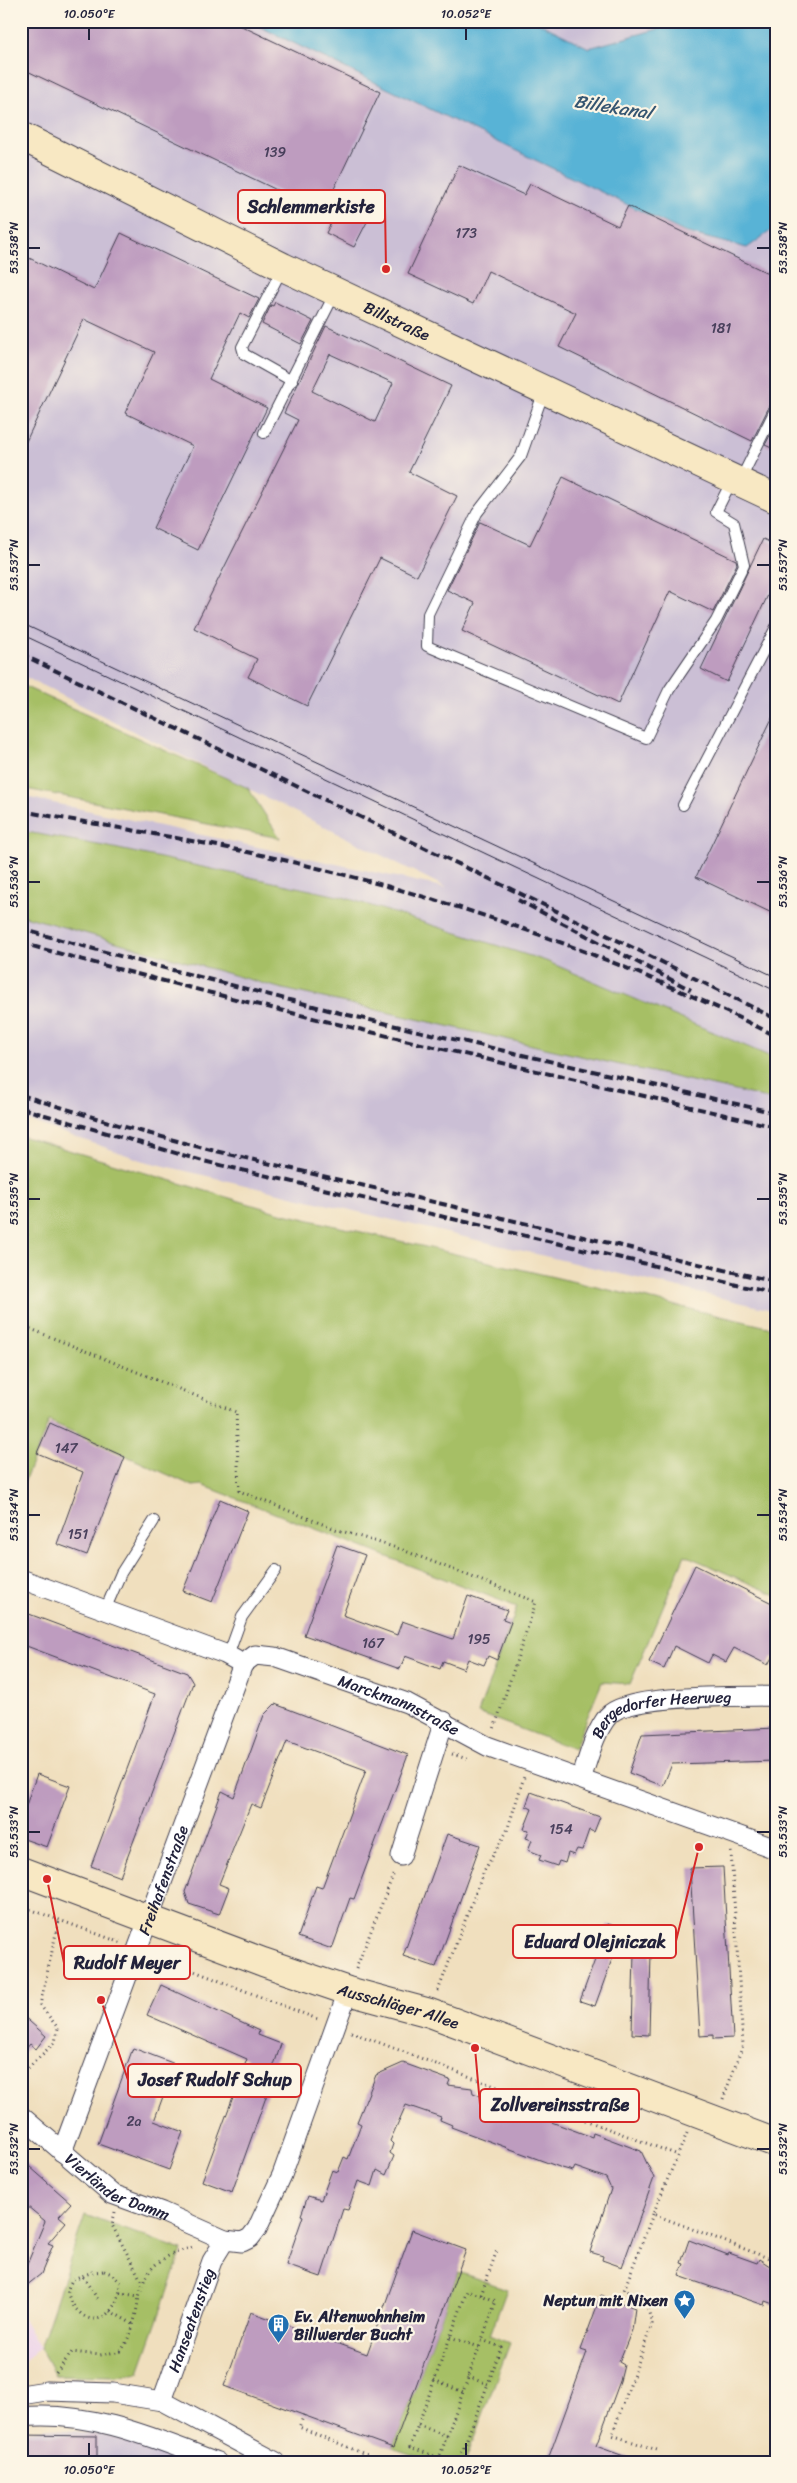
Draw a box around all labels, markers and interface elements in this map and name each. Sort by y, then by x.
text: 10.050°E [64,3,116,25]
text: 10.052°E [441,3,492,25]
water label: Billekanal [572,85,658,130]
house number: 139 [264,140,287,165]
callout: Schlemmerkiste [238,190,385,223]
text: Schlemmerkiste [246,191,376,223]
text: 53.538°N [3,221,25,274]
house number: 173 [455,221,477,246]
text: 53.538°N [772,221,794,274]
street label: Billstraße [359,293,435,349]
house number: 181 [711,316,731,341]
text: 53.537°N [3,538,25,591]
text: 53.537°N [772,538,794,591]
text: 53.536°N [3,855,25,908]
text: 53.536°N [772,855,794,908]
text: 53.535°N [3,1172,25,1225]
text: 53.535°N [772,1172,794,1225]
house number: 147 [55,1436,78,1461]
text: 53.534°N [3,1488,25,1541]
text: 53.534°N [772,1488,794,1541]
house number: 151 [68,1522,88,1547]
house number: 195 [467,1627,491,1652]
house number: 167 [362,1631,385,1656]
street label: Marckmannstraße [334,1666,465,1744]
street label: Bergedorfer Heerweg [583,1682,732,1744]
text: 53.533°N [3,1806,25,1858]
text: 53.533°N [772,1806,794,1858]
house number: 154 [549,1817,573,1842]
street label: Freihafenstraße [130,1821,197,1939]
callout: Eduard Olejniczak [513,1925,676,1958]
text: Eduard Olejniczak [524,1926,666,1958]
callout: Rudolf Meyer [64,1946,190,1979]
text: Rudolf Meyer [73,1947,182,1979]
street label: Ausschläger Allee [333,1974,464,2038]
callout: Josef Rudolf Schup [128,2064,301,2097]
text: Josef Rudolf Schup [137,2064,292,2096]
callout: Zollvereinsstraße [480,2089,639,2122]
text: Zollvereinsstraße [490,2089,630,2121]
house number: 2a [126,2109,142,2134]
text: 53.532°N [3,2122,25,2175]
text: 53.532°N [772,2122,794,2175]
street label: Vierländer Damm [58,2145,175,2229]
street label: Hanseatenstieg [159,2264,223,2376]
place label: Neptun mit Nixen [542,2286,668,2315]
place icon: Neptun mit Nixen [672,2288,696,2319]
place label: Ev. Altenwohnheim Billwerder Bucht [294,2302,425,2349]
building icon: Ev. Altenwohnheim Billwerder Bucht [266,2313,290,2344]
text: 10.050°E [64,2459,116,2481]
text: 10.052°E [441,2459,492,2481]

